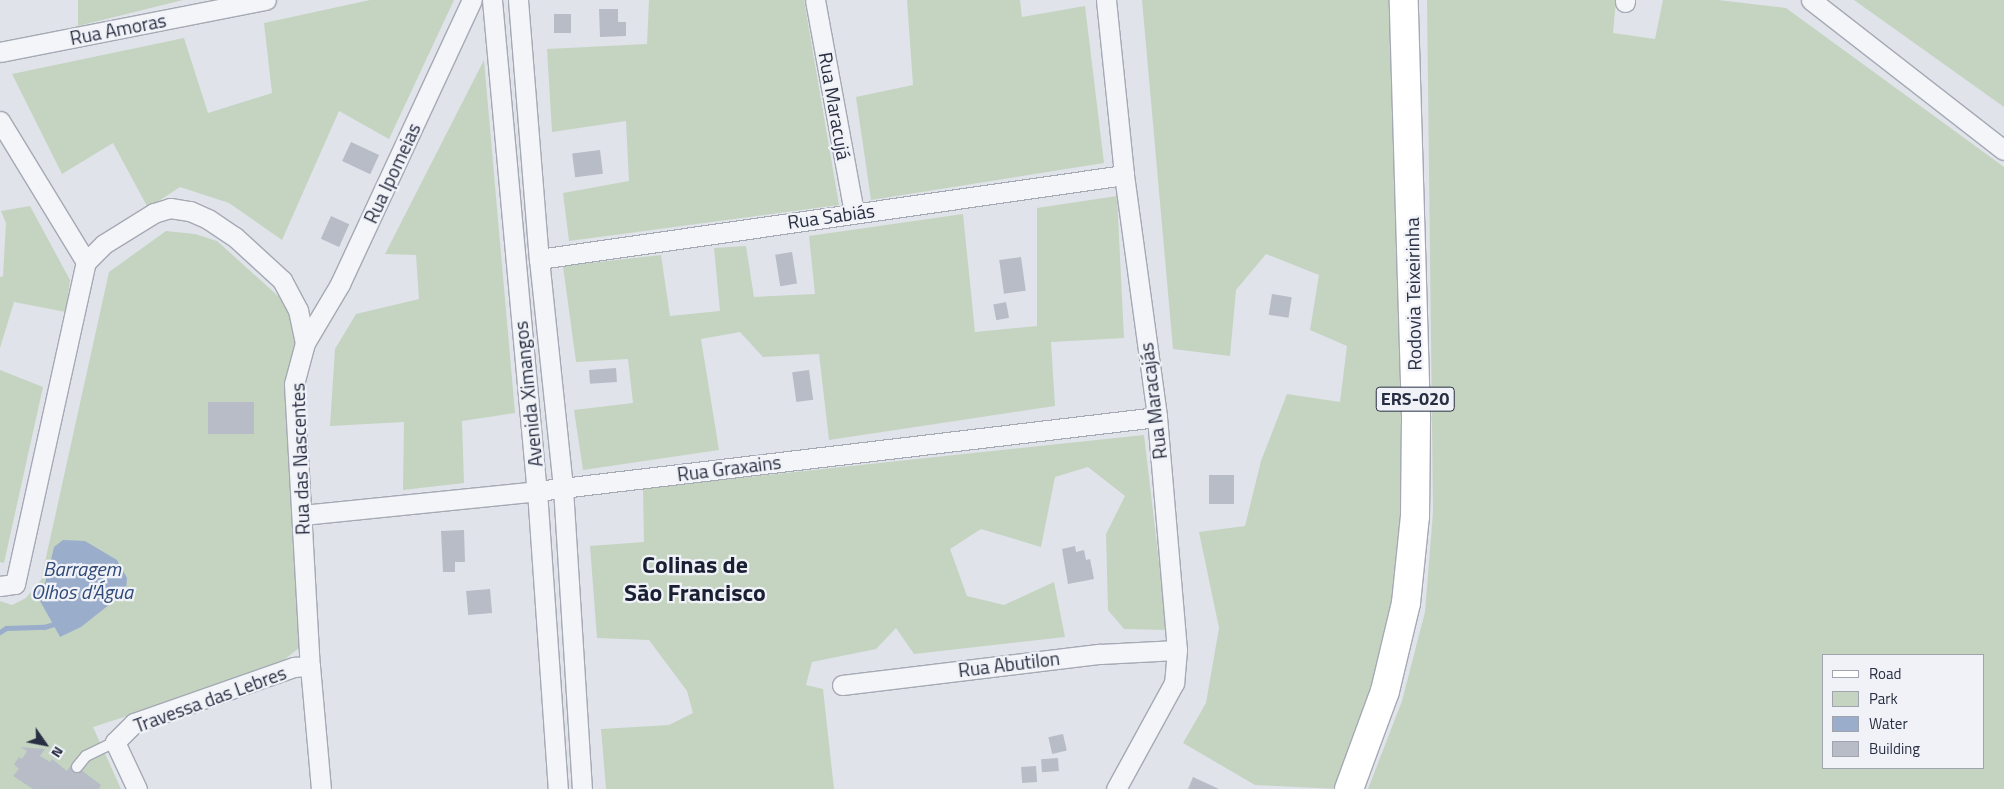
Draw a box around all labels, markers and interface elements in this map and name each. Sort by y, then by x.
street label: Rua Amoras [68,8,168,50]
street label: Rua Maracujá [814,50,856,162]
street label: Rua Ipomeias [359,119,425,227]
street label: Rua Sabiás [786,199,876,233]
street label: Rodovia Teixeirinha [1400,217,1426,371]
street label: Avenida Ximangos [509,320,547,468]
street label: Rua Maracajás [1135,341,1171,461]
street label: Rua das Nascentes [286,383,314,535]
road number: ERS-020 [1375,384,1455,414]
street label: Rua Graxains [676,450,782,486]
district label: Colinas de São Francisco [624,551,766,607]
water label: Barragem Olhos d'Água [31,557,133,604]
street label: Rua Abutilon [957,646,1061,682]
legend [1822,654,1984,769]
street label: Travessa das Lebres [131,661,289,737]
text: Road [1869,662,1901,685]
text: Park [1869,687,1898,710]
text: Water [1869,712,1908,735]
north arrow [20,719,70,769]
text: Building [1869,737,1920,760]
text: N [47,743,69,762]

